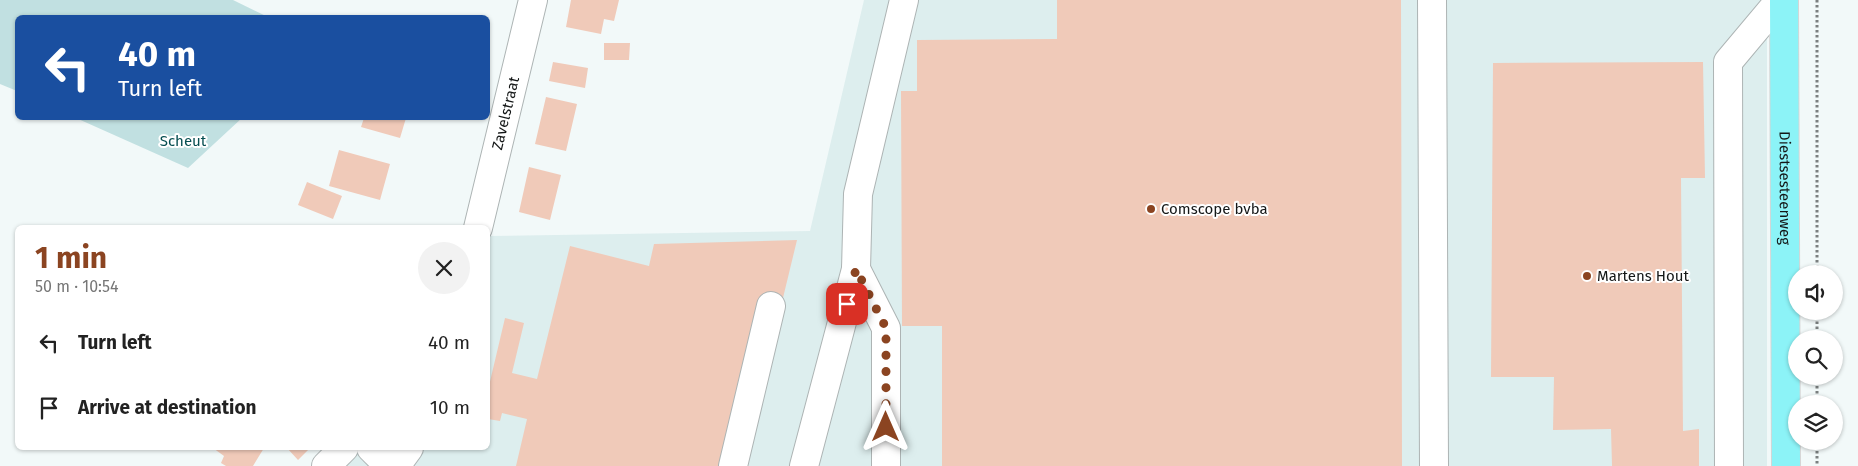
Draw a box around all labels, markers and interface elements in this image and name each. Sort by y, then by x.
text: 40 m [118,33,196,75]
icon: left [35,35,100,100]
street label: Zavelstraat [488,74,523,152]
text: Turn left [118,75,202,102]
street label: Diestsesteenweg [1776,131,1794,245]
park label: Scheut [160,132,207,150]
place label: Comscope bvba [1161,200,1268,218]
marker: Comscope bvba [1145,203,1157,215]
text: 1 min [35,240,107,276]
button: close [418,242,470,294]
map controls [1788,265,1843,450]
button: sound [1788,265,1843,320]
place label: Martens Hout [1597,267,1689,285]
marker: Martens Hout [1581,270,1593,282]
text: 50 m · 10:54 [35,277,119,296]
pin [826,283,868,325]
icon: arrive [833,290,861,318]
icon: left [35,329,63,357]
button: search [1788,330,1843,385]
text: Turn left [78,331,152,354]
text: 40 m [428,331,470,354]
icon: arrive [35,394,63,422]
button: layers [1788,395,1843,450]
text: Arrive at destination [78,396,257,419]
text: 10 m [430,396,470,419]
position arrow [859,400,911,452]

